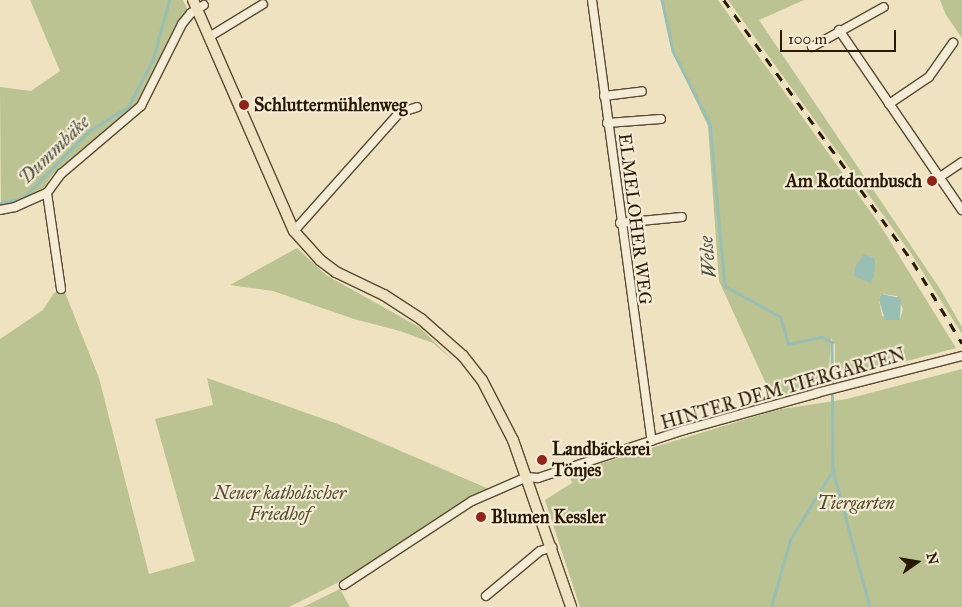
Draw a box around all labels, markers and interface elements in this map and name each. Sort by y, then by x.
scale bar [782,20,898,52]
text: 100 m [788,30,827,48]
place label: Schluttermühlenweg [254,94,407,116]
marker: Schluttermühlenweg [238,99,250,111]
water label: Dummbäke [14,111,94,189]
street label: ELMELOHER WEG [614,132,656,306]
place label: Am Rotdornbusch [786,170,922,192]
marker: Am Rotdornbusch [926,175,938,187]
water label: Welse [695,235,721,279]
street label: HINTER DEM TIERGARTEN [658,344,908,434]
place label: Landbäckerei Tönjes [552,439,650,482]
marker: Landbäckerei Tönjes [536,454,548,466]
park label: Neuer katholischer Friedhof [214,483,346,526]
park label: Tiergarten [817,492,895,514]
place label: Blumen Kessler [491,506,606,528]
marker: Blumen Kessler [475,511,487,523]
north arrow [892,537,942,587]
text: N [922,551,942,566]

